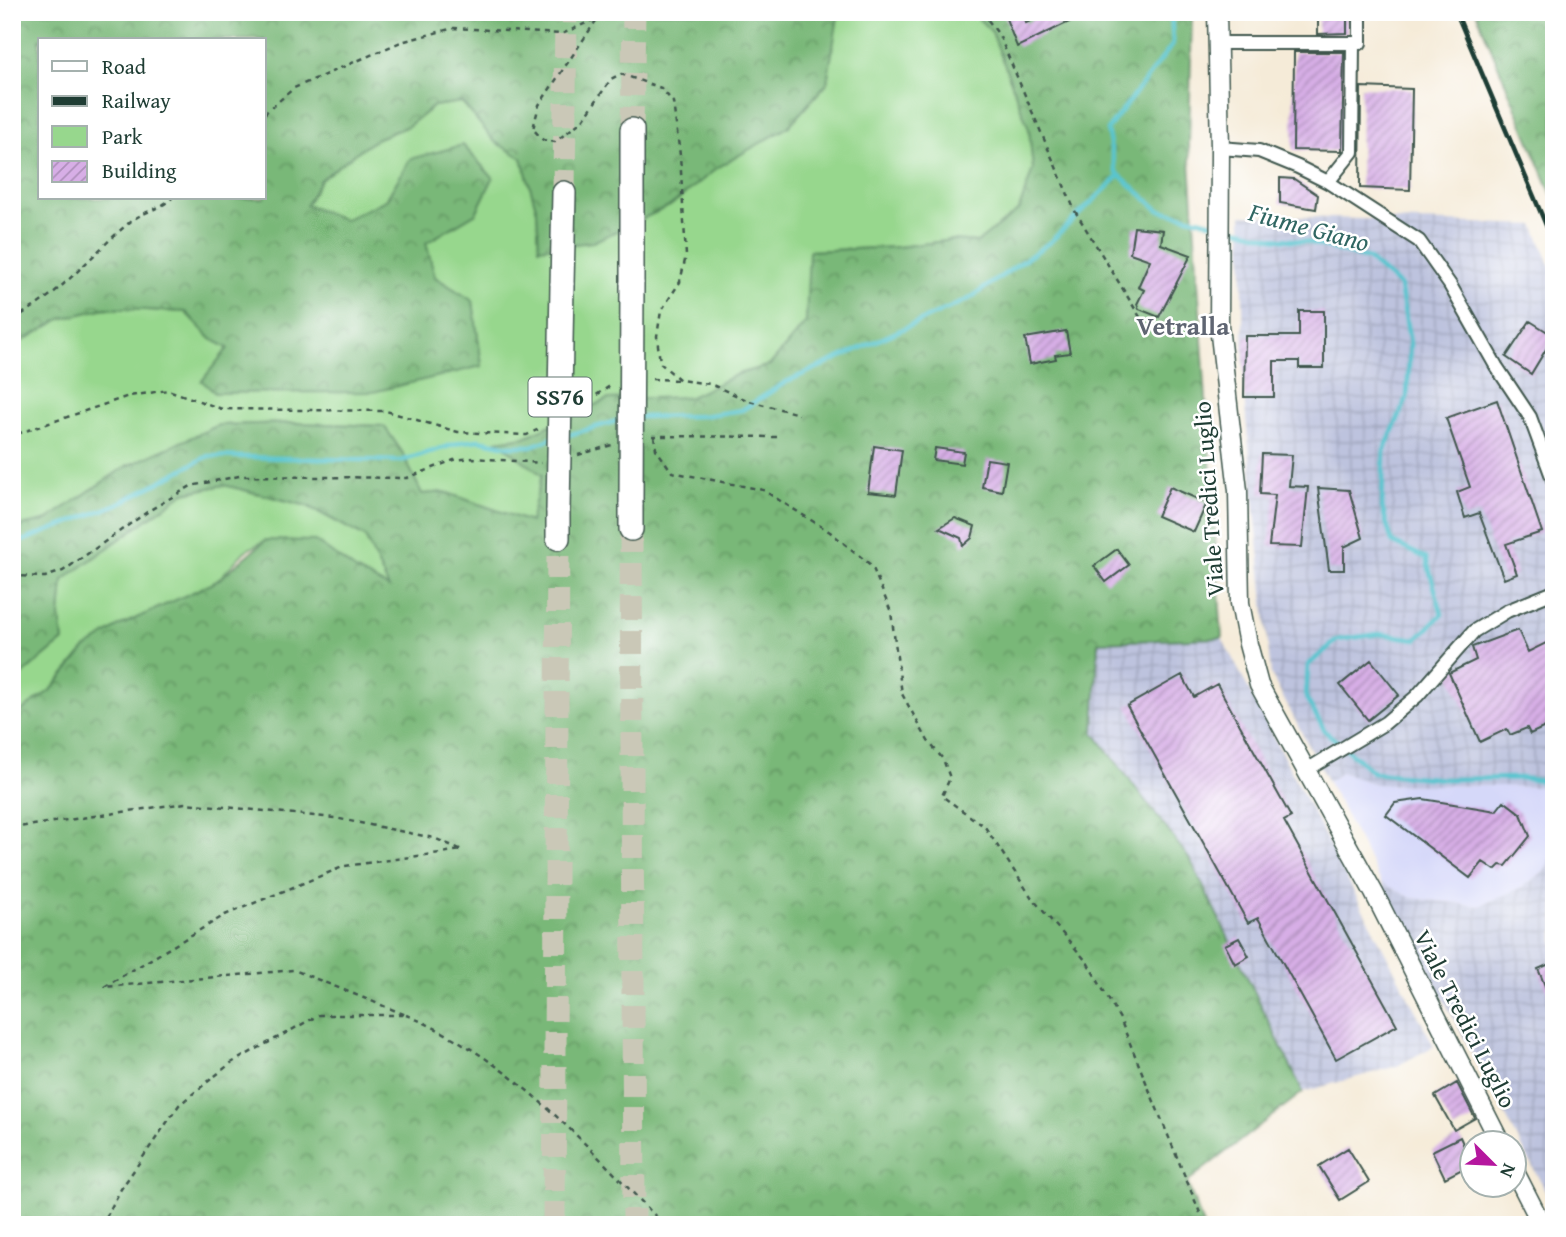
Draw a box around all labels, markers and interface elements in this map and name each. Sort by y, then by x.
legend [38,38,266,200]
text: Road [102,51,147,82]
text: Railway [102,85,171,116]
text: Park [102,121,143,152]
text: Building [102,155,177,186]
water label: Fiume Giano [1244,191,1374,261]
district label: Vetralla [1137,306,1230,345]
road number: SS76 [528,378,592,416]
street label: Viale Tredici Luglio [1184,400,1233,598]
street label: Viale Tredici Luglio [1405,924,1526,1114]
north arrow [1458,1128,1528,1198]
text: N [1493,1159,1524,1183]

